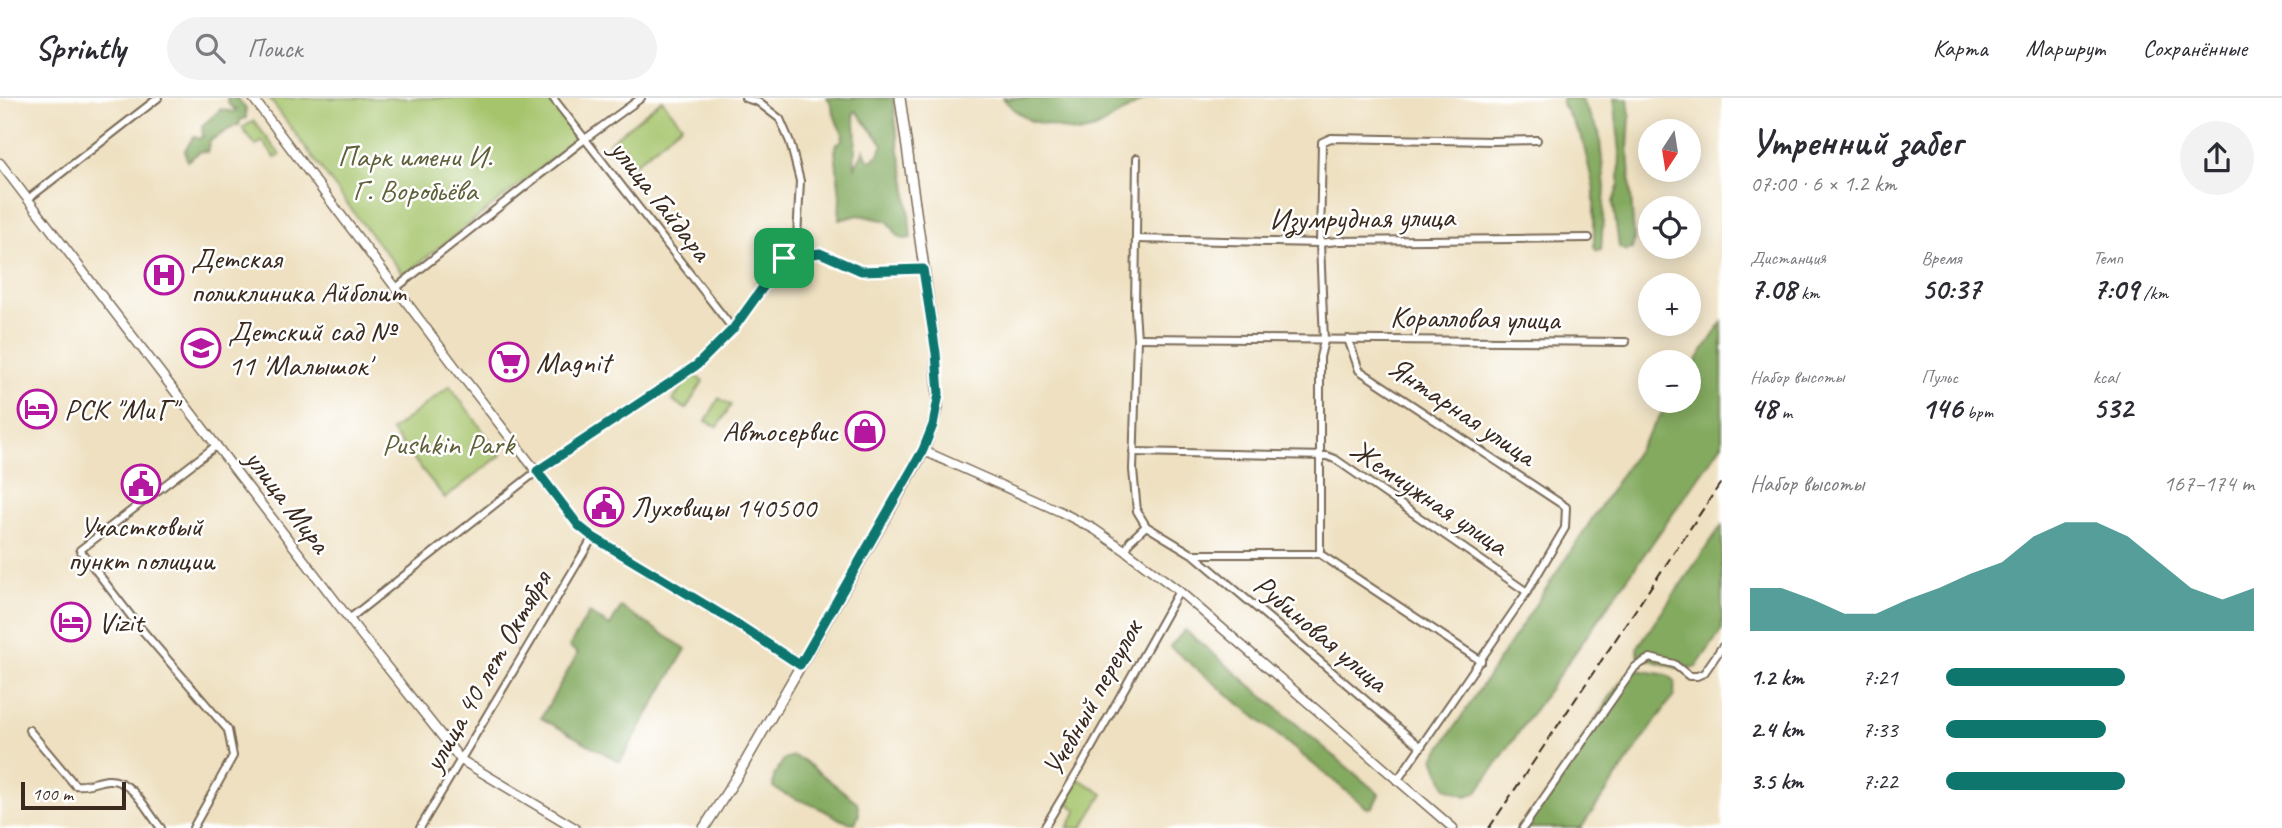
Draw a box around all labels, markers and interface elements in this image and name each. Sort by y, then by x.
search box [167,17,657,80]
text: Sprintly [35,27,125,69]
icon: search [191,29,229,67]
text: Поиск [247,32,302,65]
text: Карта [1933,33,1988,63]
text: Маршрут [2026,33,2105,63]
text: Сохранённые [2143,33,2247,63]
north arrow [1638,119,1701,182]
map controls [1638,119,1701,413]
text: Утренний забег [1750,119,1962,166]
button: share [2180,121,2254,195]
street label: улица Гайдара [600,130,722,270]
park label: Парк имени И. Г. Воробьёва [337,137,493,209]
text: 07:00 · 6 × 1.2 km [1750,169,1896,198]
button: locate [1638,196,1701,259]
street label: Изумрудная улица [1269,197,1457,239]
pin [754,228,814,288]
place label: Детская поликлиника Айболит [191,239,407,311]
icon: arrive [765,239,803,277]
text: Дистанция [1750,246,1826,270]
text: Время [1921,246,1961,270]
text: Темп [2093,246,2123,270]
hospital icon: Детская поликлиника Айболит [143,254,185,296]
text: 7.08 [1750,270,1796,308]
text: 50:37 [1921,270,1981,308]
text: 7:09 [2093,270,2139,308]
button: + [1638,273,1701,336]
text: km [1796,281,1820,305]
text: /km [2139,281,2168,305]
street label: Коралловая улица [1390,298,1562,339]
place label: Детский сад № 11 'Малышок' [228,312,399,384]
school or university icon: Детский сад № 11 'Малышок' [180,327,222,369]
supermarket icon: Magnit [488,341,530,383]
place label: Magnit [536,343,614,381]
street label: Янтарная улица [1381,348,1545,476]
button: − [1638,350,1701,413]
text: Набор высоты [1750,365,1844,389]
text: Пульс [1921,365,1958,389]
text: kcal [2093,365,2118,389]
hotel icon: РСК "МиГ" [16,388,58,430]
text: 48 [1750,389,1777,427]
text: 146 [1921,389,1962,427]
text: 532 [2093,389,2133,427]
place label: РСК "МиГ" [64,390,183,428]
text: m [1777,400,1792,424]
text: bpm [1962,400,1993,424]
shop icon: Автосервис [844,410,886,452]
place label: Автосервис [722,412,839,450]
park label: Pushkin Park [382,425,516,463]
street label: Жемчужная улица [1343,430,1517,565]
street label: улица Мира [235,440,341,562]
public building icon: Участковый пункт полиции [120,463,162,505]
text: Набор высоты [1750,469,1864,498]
text: 167–174 m [2163,469,2254,498]
public building icon: Луховицы 140500 [583,486,625,528]
place label: Луховицы 140500 [631,488,818,526]
place label: Участковый пункт полиции [68,507,216,579]
street label: улица 40 лет Октября [413,562,561,780]
street label: Рубиновая улица [1246,566,1397,701]
hotel icon: Vizit [50,601,92,643]
place label: Vizit [98,603,146,641]
street label: Учебный переулок [1033,611,1152,783]
text: 1.2 km [1750,663,1804,692]
text: 7:21 [1862,663,1898,692]
text: 2.4 km [1750,715,1804,744]
text: 7:33 [1862,715,1898,744]
text: 3.5 km [1750,767,1803,796]
text: 7:22 [1862,767,1898,796]
scale bar [21,779,126,811]
text: 100 m [32,782,73,806]

